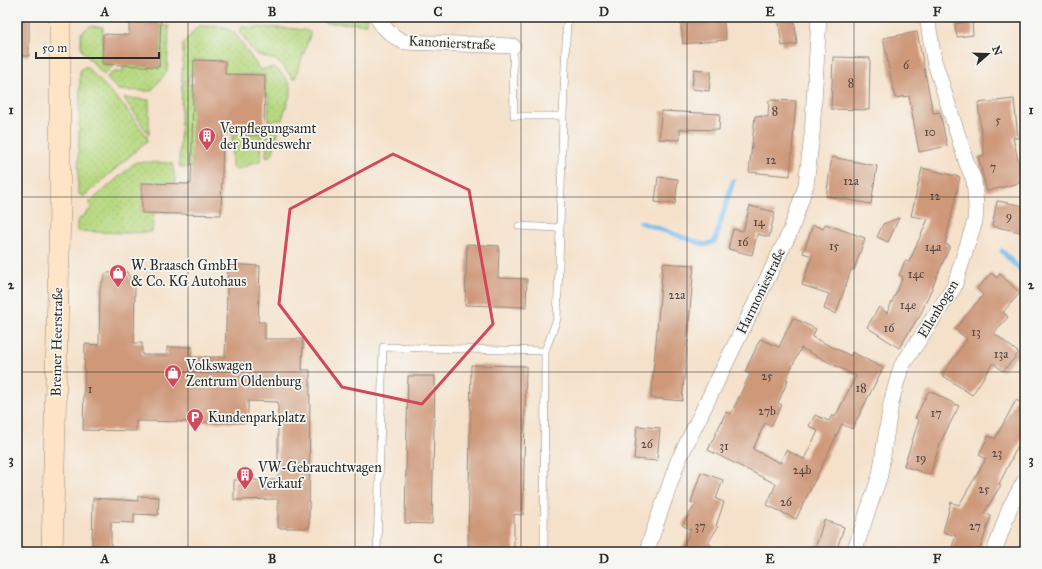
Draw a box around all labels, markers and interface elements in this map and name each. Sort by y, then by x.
text: A [100,4,110,20]
text: B [268,4,277,20]
text: C [434,4,443,20]
text: D [599,4,609,20]
text: E [765,4,775,20]
text: F [933,4,942,20]
street label: Kanonierstraße [408,32,496,54]
scale bar [36,34,159,60]
north arrow [968,34,1008,74]
text: 50 m [42,41,67,55]
text: N [989,44,1005,58]
house number: 6 [903,58,910,72]
house number: 8 [848,76,854,90]
text: 1 [8,102,14,118]
text: 1 [1028,102,1034,118]
house number: 8 [772,104,778,118]
house number: 5 [995,113,1001,127]
place label: Verpflegungsamt der Bundeswehr [219,120,317,153]
house number: 10 [924,125,936,139]
building icon: Verpflegungsamt der Bundeswehr [197,126,217,151]
house number: 12 [766,153,776,167]
house number: 7 [990,160,996,174]
house number: 12a [843,174,860,188]
house number: 12 [930,189,940,203]
house number: 9 [1006,209,1012,223]
house number: 14 [753,215,765,229]
house number: 16 [738,235,749,249]
house number: 15 [829,239,840,253]
house number: 14a [925,240,942,254]
street label: Harmoniestraße [733,245,789,337]
place label: W. Braasch GmbH & Co. KG Autohaus [131,257,246,290]
shop icon: W. Braasch GmbH & Co. KG Autohaus [108,263,128,288]
house number: 14c [908,267,924,281]
street label: Ellenbogen [914,276,962,341]
text: 2 [8,277,15,293]
text: 2 [1028,277,1035,293]
street label: Bremer Heerstraße [48,287,66,397]
house number: 22a [669,288,686,302]
house number: 14e [900,298,916,312]
house number: 16 [884,321,895,335]
house number: 13 [971,325,981,339]
house number: 13a [994,347,1009,361]
place label: Volkswagen Zentrum Oldenburg [185,357,302,390]
shop icon: Volkswagen Zentrum Oldenburg [163,363,183,388]
house number: 25 [761,369,773,383]
house number: 18 [855,381,867,395]
house number: 1 [88,382,93,396]
house number: 27b [758,404,776,418]
house number: 17 [930,406,942,420]
parking icon: Kundenparkplatz [185,407,205,432]
place label: Kundenparkplatz [208,409,306,426]
house number: 26 [641,437,654,451]
house number: 31 [719,439,729,453]
house number: 23 [992,446,1003,460]
house number: 19 [915,451,927,465]
text: 3 [8,452,14,468]
text: 3 [1028,452,1034,468]
place label: VW-Gebrauchtwagen Verkauf [257,459,382,492]
house number: 24b [793,463,811,477]
building icon: VW-Gebrauchtwagen Verkauf [235,465,255,490]
house number: 25 [978,482,990,496]
house number: 26 [780,495,793,509]
house number: 37 [694,519,706,533]
house number: 27 [969,519,981,533]
text: A [100,551,110,567]
text: B [268,551,277,567]
text: C [434,551,443,567]
text: D [599,551,609,567]
text: E [765,551,775,567]
text: F [933,551,942,567]

